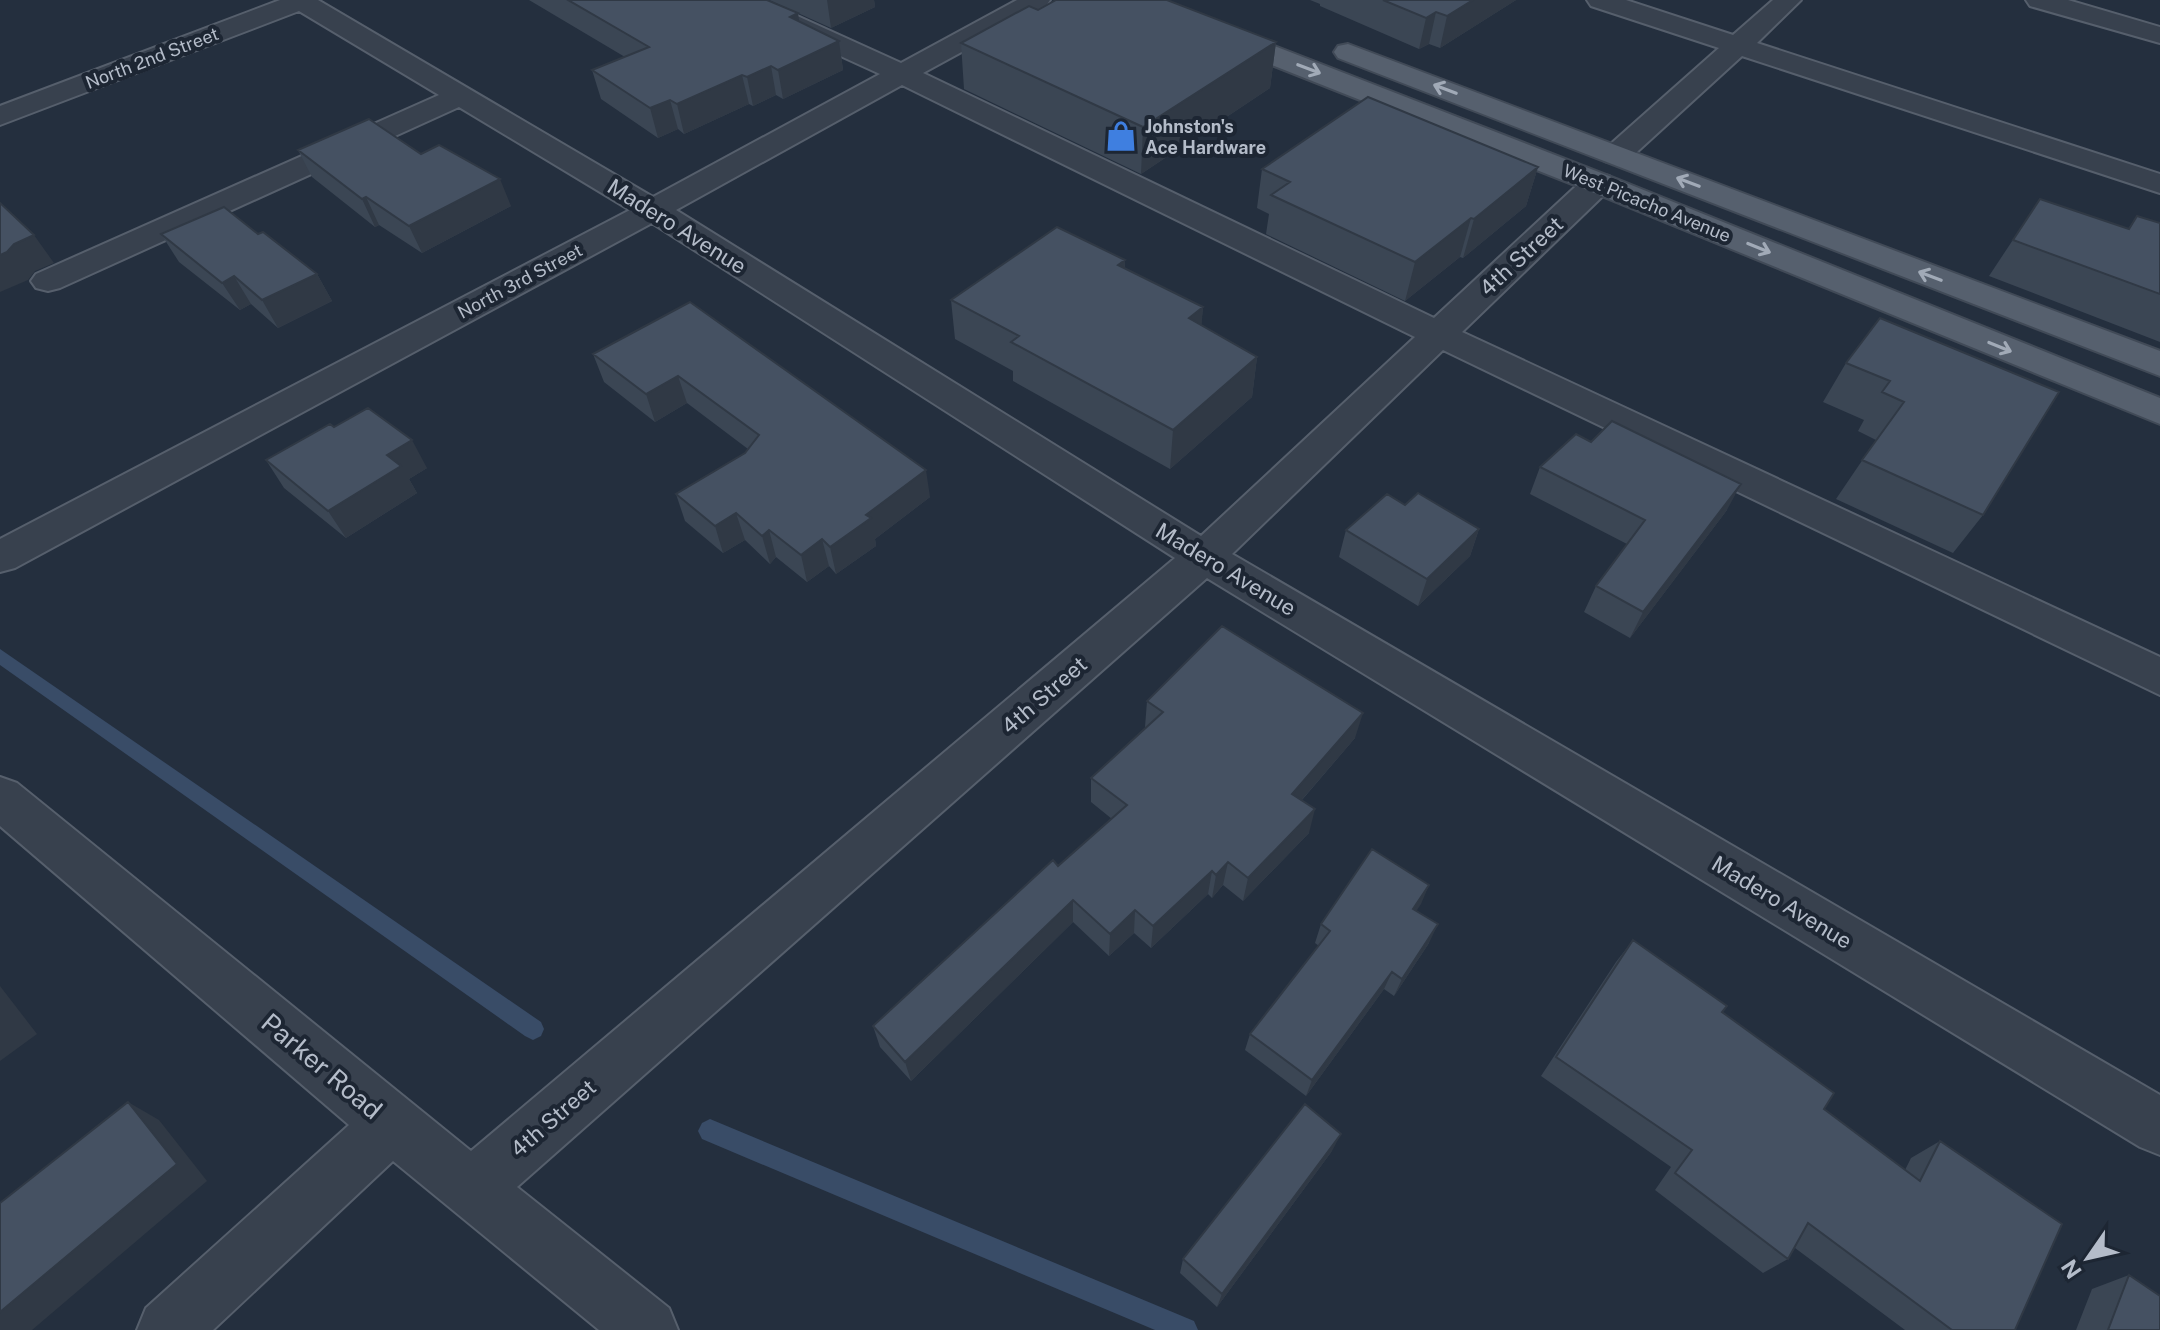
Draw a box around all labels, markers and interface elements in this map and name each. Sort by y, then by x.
street label: North 2nd Street [82,23,222,93]
one-way arrow [1296,63,1321,78]
one-way arrow [1433,81,1458,95]
place label: Johnston's Ace Hardware [1145,116,1266,158]
shop icon: Johnston's Ace Hardware [1104,119,1138,153]
street label: West Picacho Avenue [1560,160,1734,246]
street label: Madero Avenue [603,173,751,279]
one-way arrow [1676,174,1701,188]
street label: 4th Street [1474,211,1568,301]
street label: North 3rd Street [454,239,586,323]
one-way arrow [1746,242,1771,257]
one-way arrow [1919,268,1943,282]
one-way arrow [1987,341,2012,355]
street label: Madero Avenue [1151,517,1301,621]
street label: 4th Street [996,651,1092,739]
street label: Madero Avenue [1707,850,1857,954]
street label: Parker Road [255,1007,389,1125]
street label: 4th Street [505,1074,601,1162]
north arrow [2048,1218,2128,1298]
text: N [2056,1255,2087,1284]

